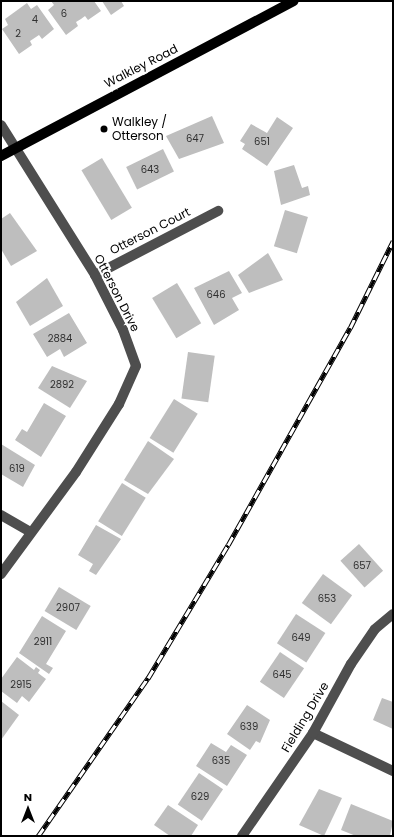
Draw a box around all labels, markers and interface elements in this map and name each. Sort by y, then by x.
house number: 6 [61,8,67,20]
house number: 4 [32,14,38,26]
house number: 2 [15,28,21,40]
street label: Walkley Road [102,41,180,91]
place label: Walkley / Otterson [112,115,167,143]
marker: Walkley / Otterson [99,124,109,134]
house number: 647 [186,133,204,145]
house number: 651 [254,136,270,148]
house number: 643 [141,164,159,176]
street label: Otterson Court [107,205,193,257]
street label: Otterson Drive [91,252,143,334]
house number: 646 [207,289,225,301]
house number: 2884 [48,333,72,345]
house number: 2892 [50,379,74,391]
house number: 619 [9,463,25,475]
house number: 657 [353,560,371,572]
house number: 653 [318,593,336,605]
house number: 2907 [56,602,80,614]
house number: 649 [292,632,310,644]
house number: 2911 [34,636,52,648]
house number: 645 [273,669,291,681]
house number: 2915 [10,679,32,691]
street label: Fielding Drive [278,679,332,755]
house number: 639 [240,721,258,733]
house number: 635 [212,755,230,767]
north arrow [8,789,48,829]
text: N [24,789,32,805]
house number: 629 [191,791,209,803]

